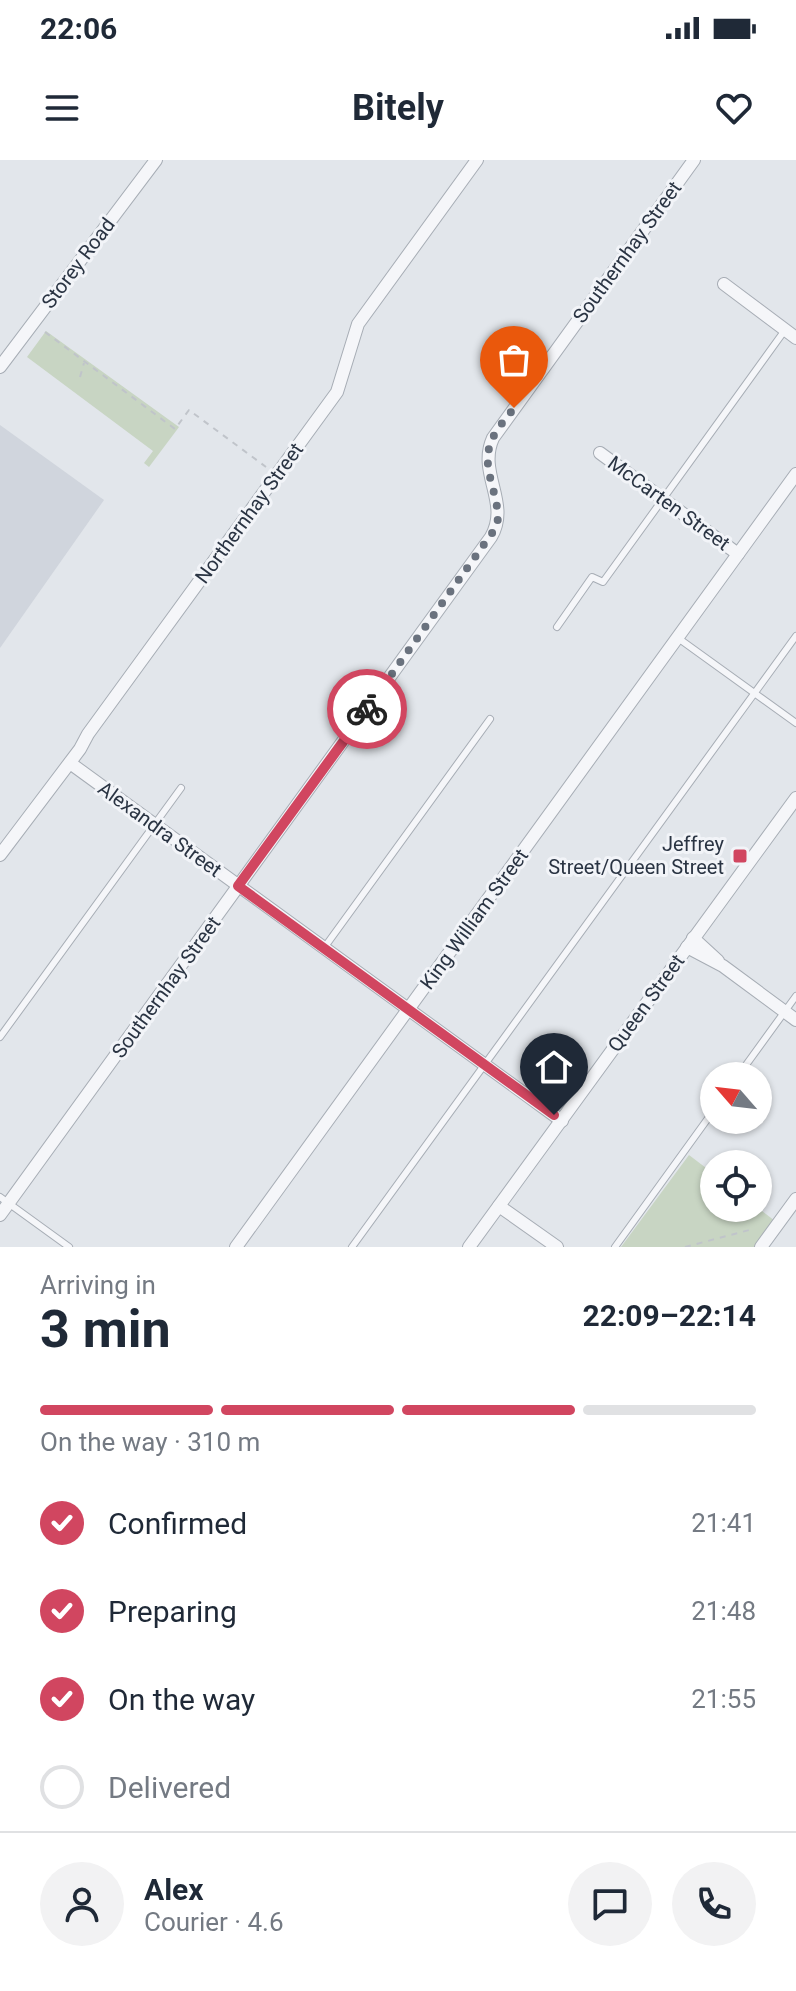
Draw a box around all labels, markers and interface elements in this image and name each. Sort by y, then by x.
text: 22:06 [40,11,117,46]
icon: menu [40,86,84,130]
icon: heart [712,86,756,130]
text: Bitely [352,87,444,129]
street label: Southernhay Street [568,176,686,328]
street label: Storey Road [36,213,120,313]
pin [480,326,548,408]
icon: bag [492,338,536,382]
street label: Northernhay Street [190,438,308,588]
street label: McCarten Street [603,451,735,555]
courier [327,669,407,749]
icon: bike [345,687,389,731]
street label: Alexandra Street [94,776,226,882]
place label: Jeffrey Street/Queen Street [548,832,725,879]
street label: King William Street [415,844,533,994]
marker: Jeffrey Street/Queen Street [731,847,749,865]
street label: Southernhay Street [107,911,225,1063]
street label: Queen Street [603,950,689,1056]
pin [520,1033,588,1115]
icon: home [532,1045,576,1089]
north arrow [700,1062,772,1134]
map controls [700,1062,772,1222]
button: locate [700,1150,772,1222]
text: Arriving in [40,1270,156,1300]
text: 22:09–22:14 [582,1298,756,1333]
text: 3 min [40,1299,171,1360]
text: On the way · 310 m [40,1427,260,1457]
icon: check [40,1501,84,1545]
text: Confirmed [108,1506,247,1541]
text: 21:41 [691,1508,756,1538]
icon: check [40,1589,84,1633]
text: Preparing [108,1594,237,1629]
text: 21:48 [691,1596,756,1626]
icon: check [40,1677,84,1721]
text: On the way [108,1682,255,1717]
text: 21:55 [691,1684,756,1714]
text: Delivered [108,1770,231,1805]
button: person [40,1862,124,1946]
button: chat [568,1862,652,1946]
button: phone [672,1862,756,1946]
text: Alex [144,1872,204,1907]
text: Courier · 4.6 [144,1907,284,1937]

